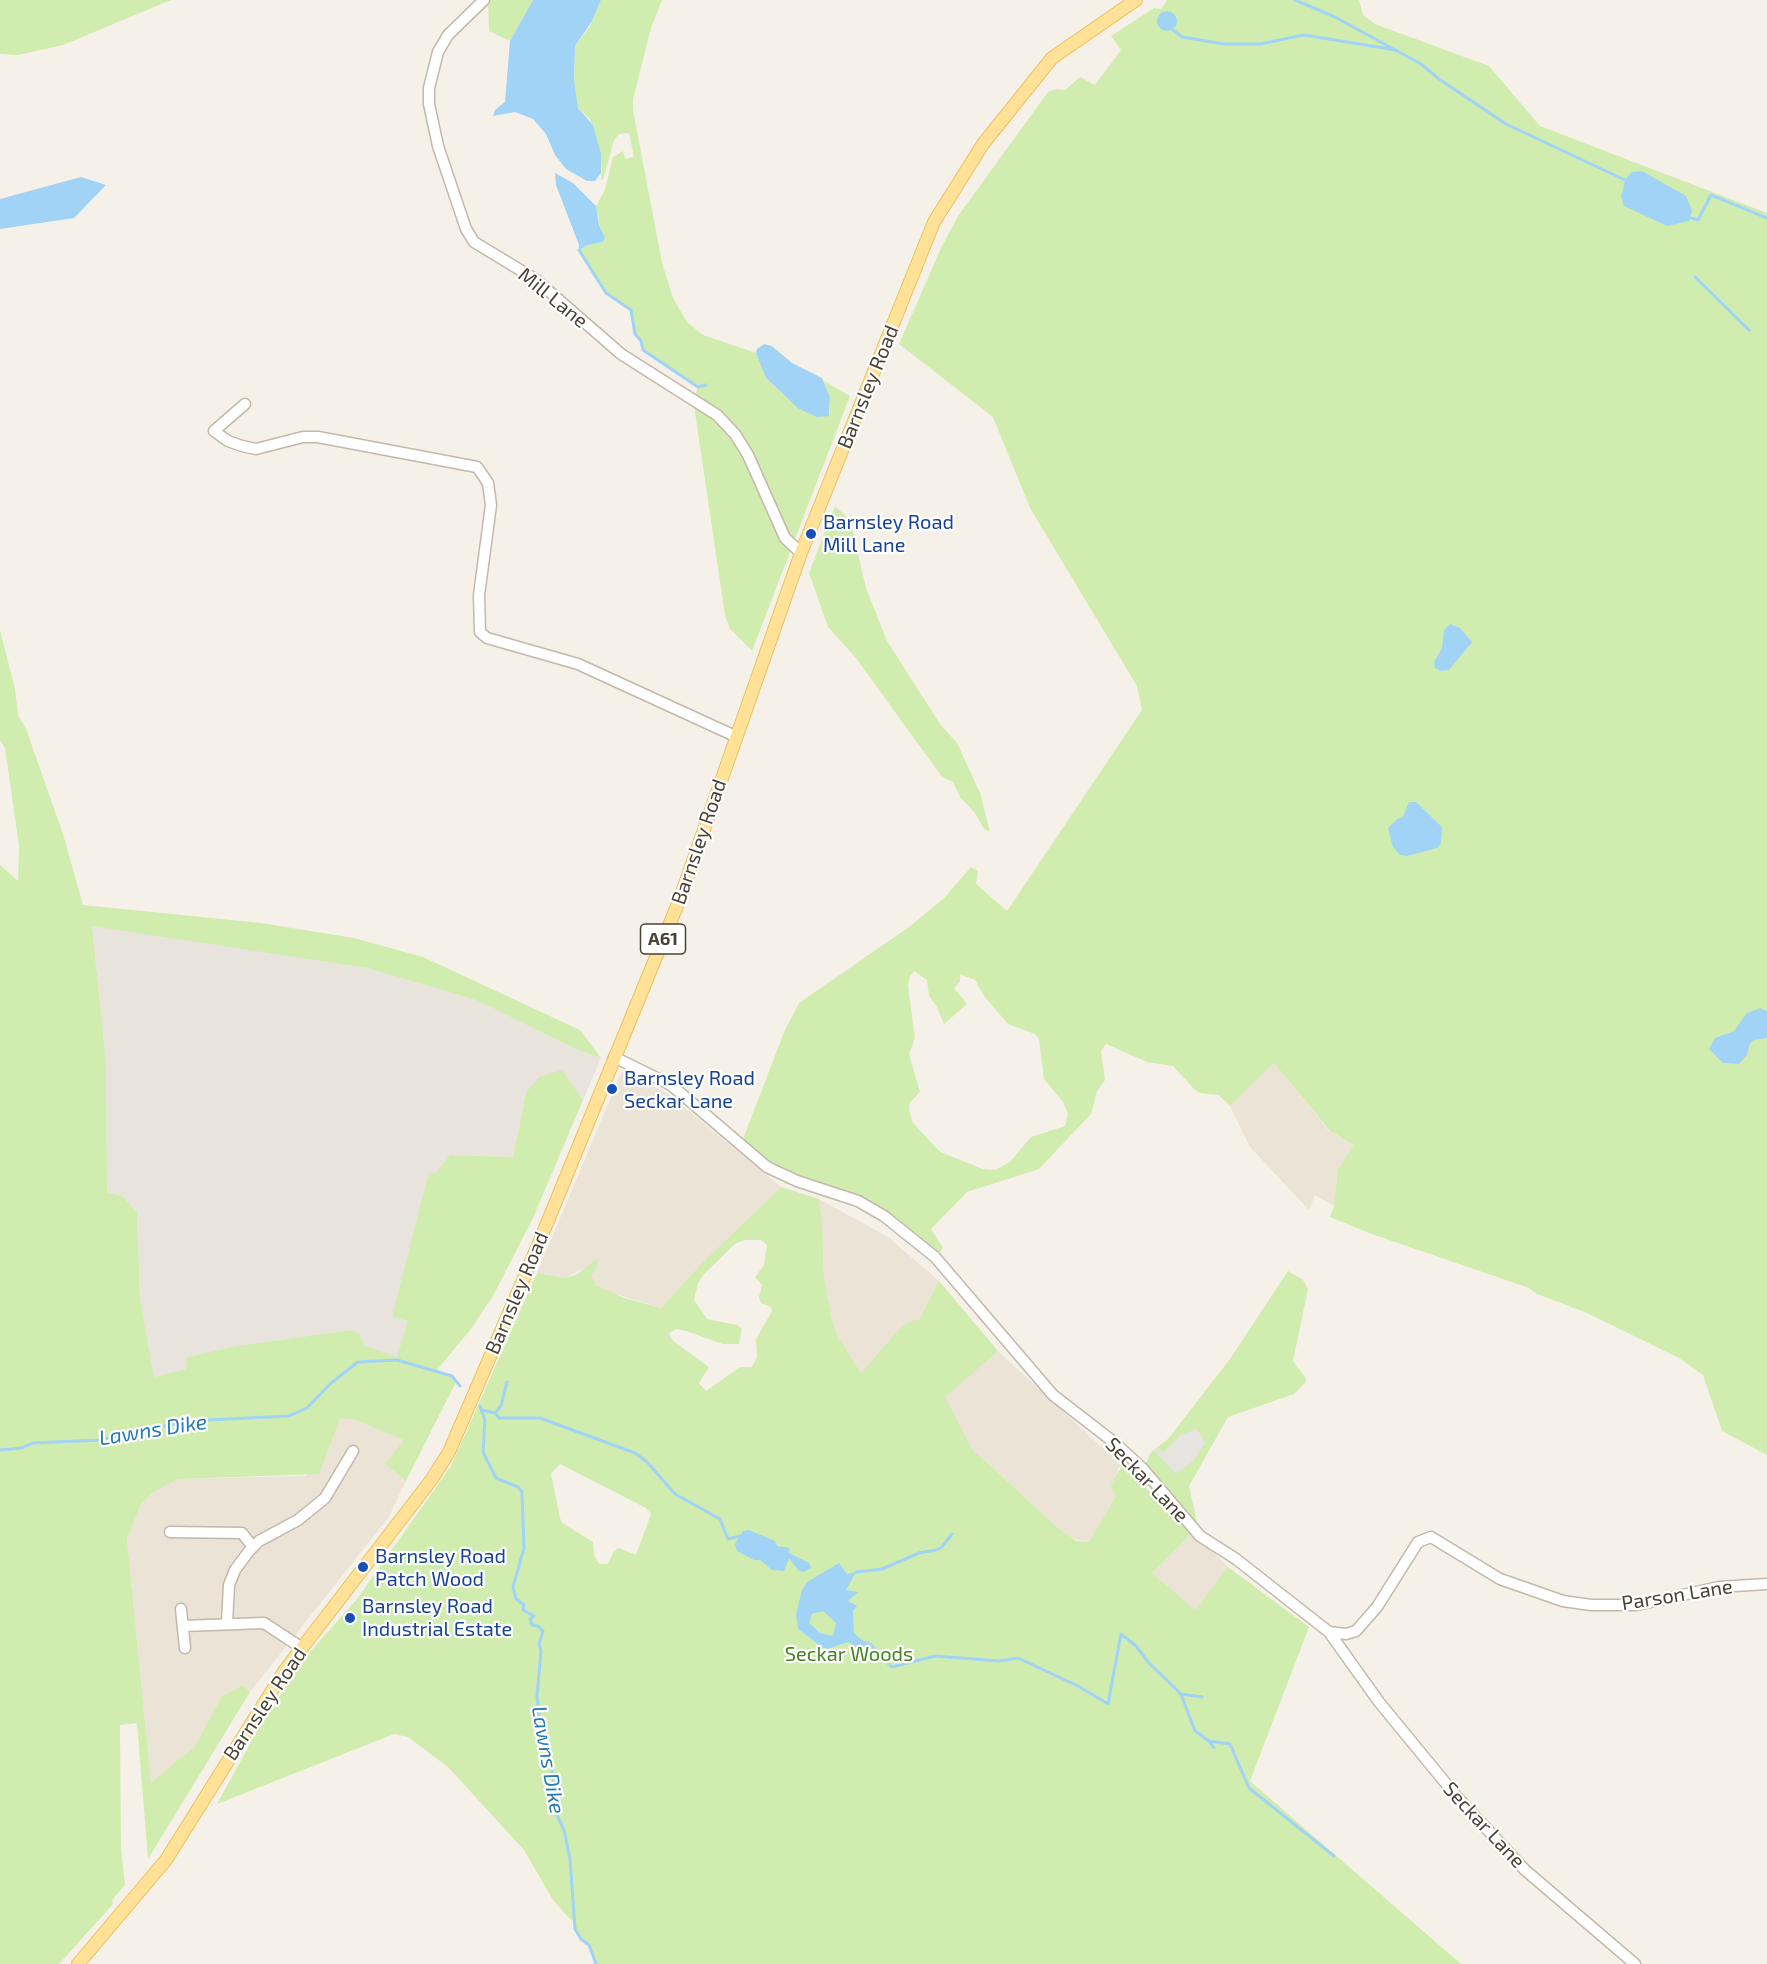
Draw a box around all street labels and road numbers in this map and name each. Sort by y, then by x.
street label: Mill Lane [513,263,593,333]
street label: Barnsley Road [832,322,904,452]
street label: Barnsley Road [666,776,732,908]
road number: A61 [640,924,686,954]
street label: Barnsley Road [480,1228,554,1358]
street label: Seckar Lane [1101,1432,1193,1528]
street label: Parson Lane [1620,1574,1734,1616]
street label: Barnsley Road [218,1643,312,1765]
street label: Seckar Lane [1438,1777,1530,1873]

